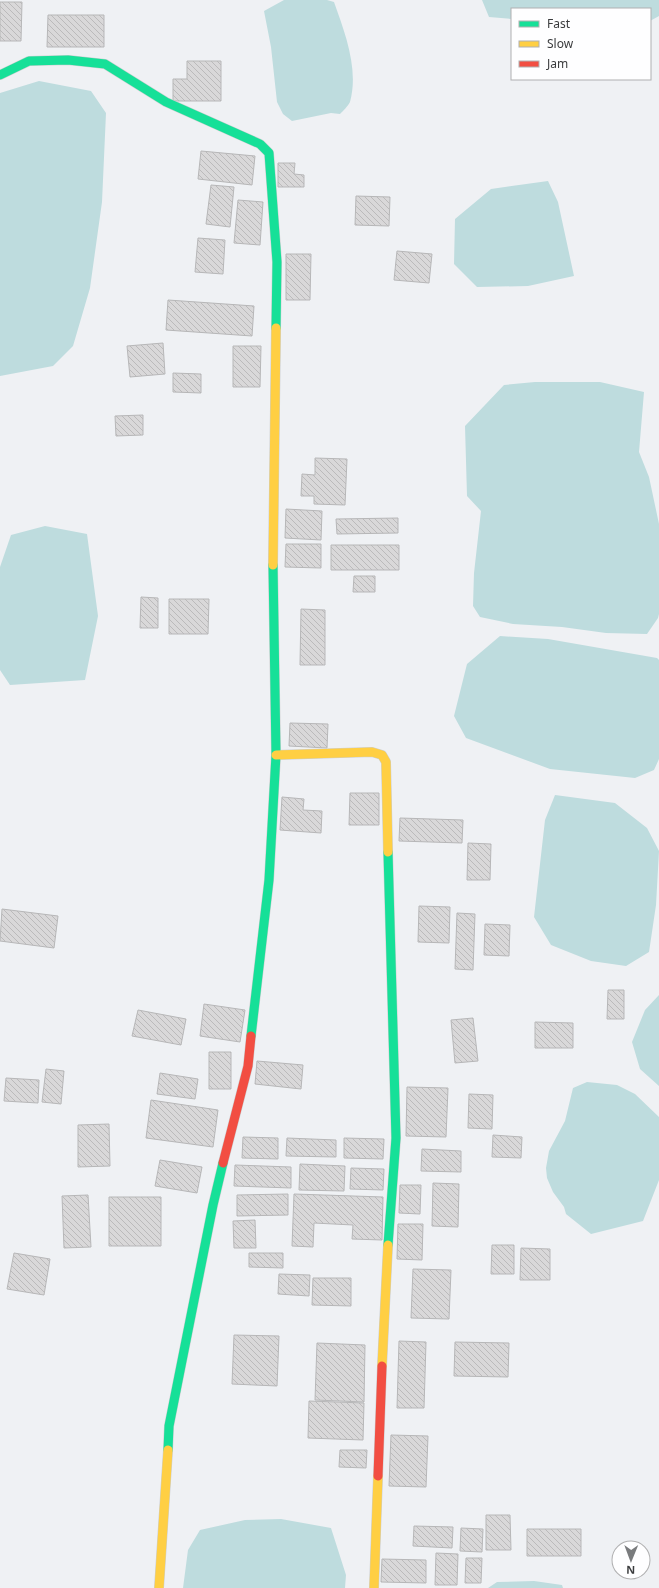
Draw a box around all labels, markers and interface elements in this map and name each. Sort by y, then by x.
legend [511,8,651,80]
text: Fast [547,15,571,32]
text: Slow [547,35,574,52]
text: Jam [546,55,568,72]
north arrow [611,1540,651,1580]
text: N [626,1563,635,1578]

